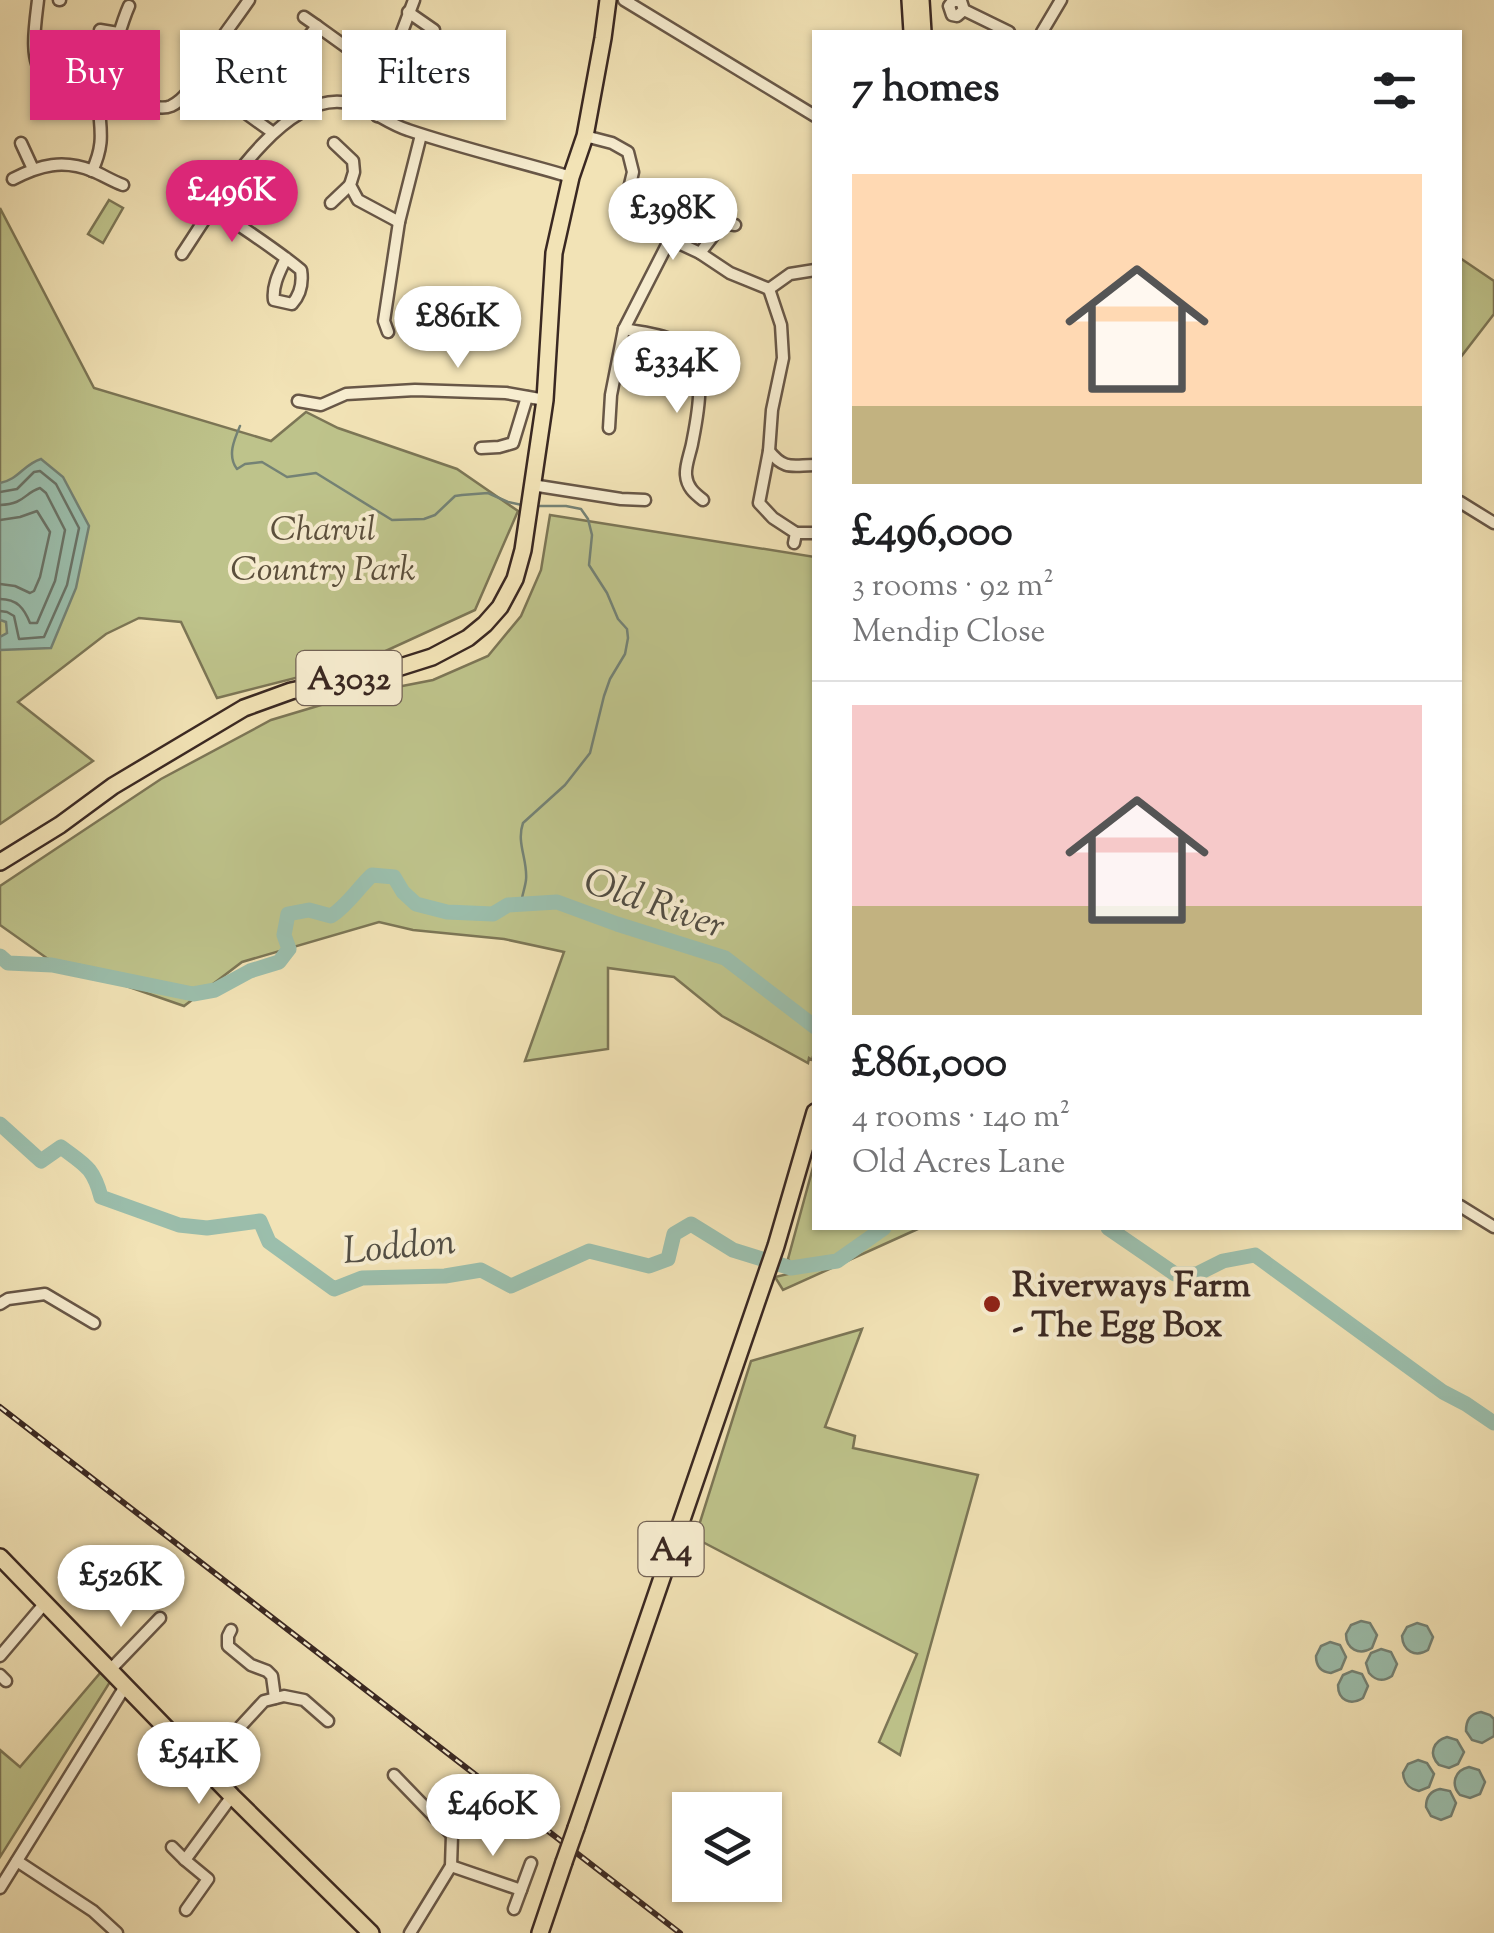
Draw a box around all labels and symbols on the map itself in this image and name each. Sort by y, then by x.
pin: £496K [162,160,302,245]
pin: £398K [603,178,743,263]
pin: £861K [388,286,528,371]
pin: £334K [607,331,747,416]
park label: Charvil Country Park [231,506,416,597]
road number: A3032 [296,651,402,705]
water label: Old River [576,857,731,955]
water label: Loddon [341,1217,458,1281]
place label: Riverways Farm - The Egg Box [1012,1262,1251,1353]
marker: Riverways Farm - The Egg Box [981,1293,1003,1315]
road number: A4 [638,1522,704,1576]
pin: £526K [51,1545,191,1630]
pin: £541K [129,1722,269,1807]
pin: £460K [423,1774,563,1859]

